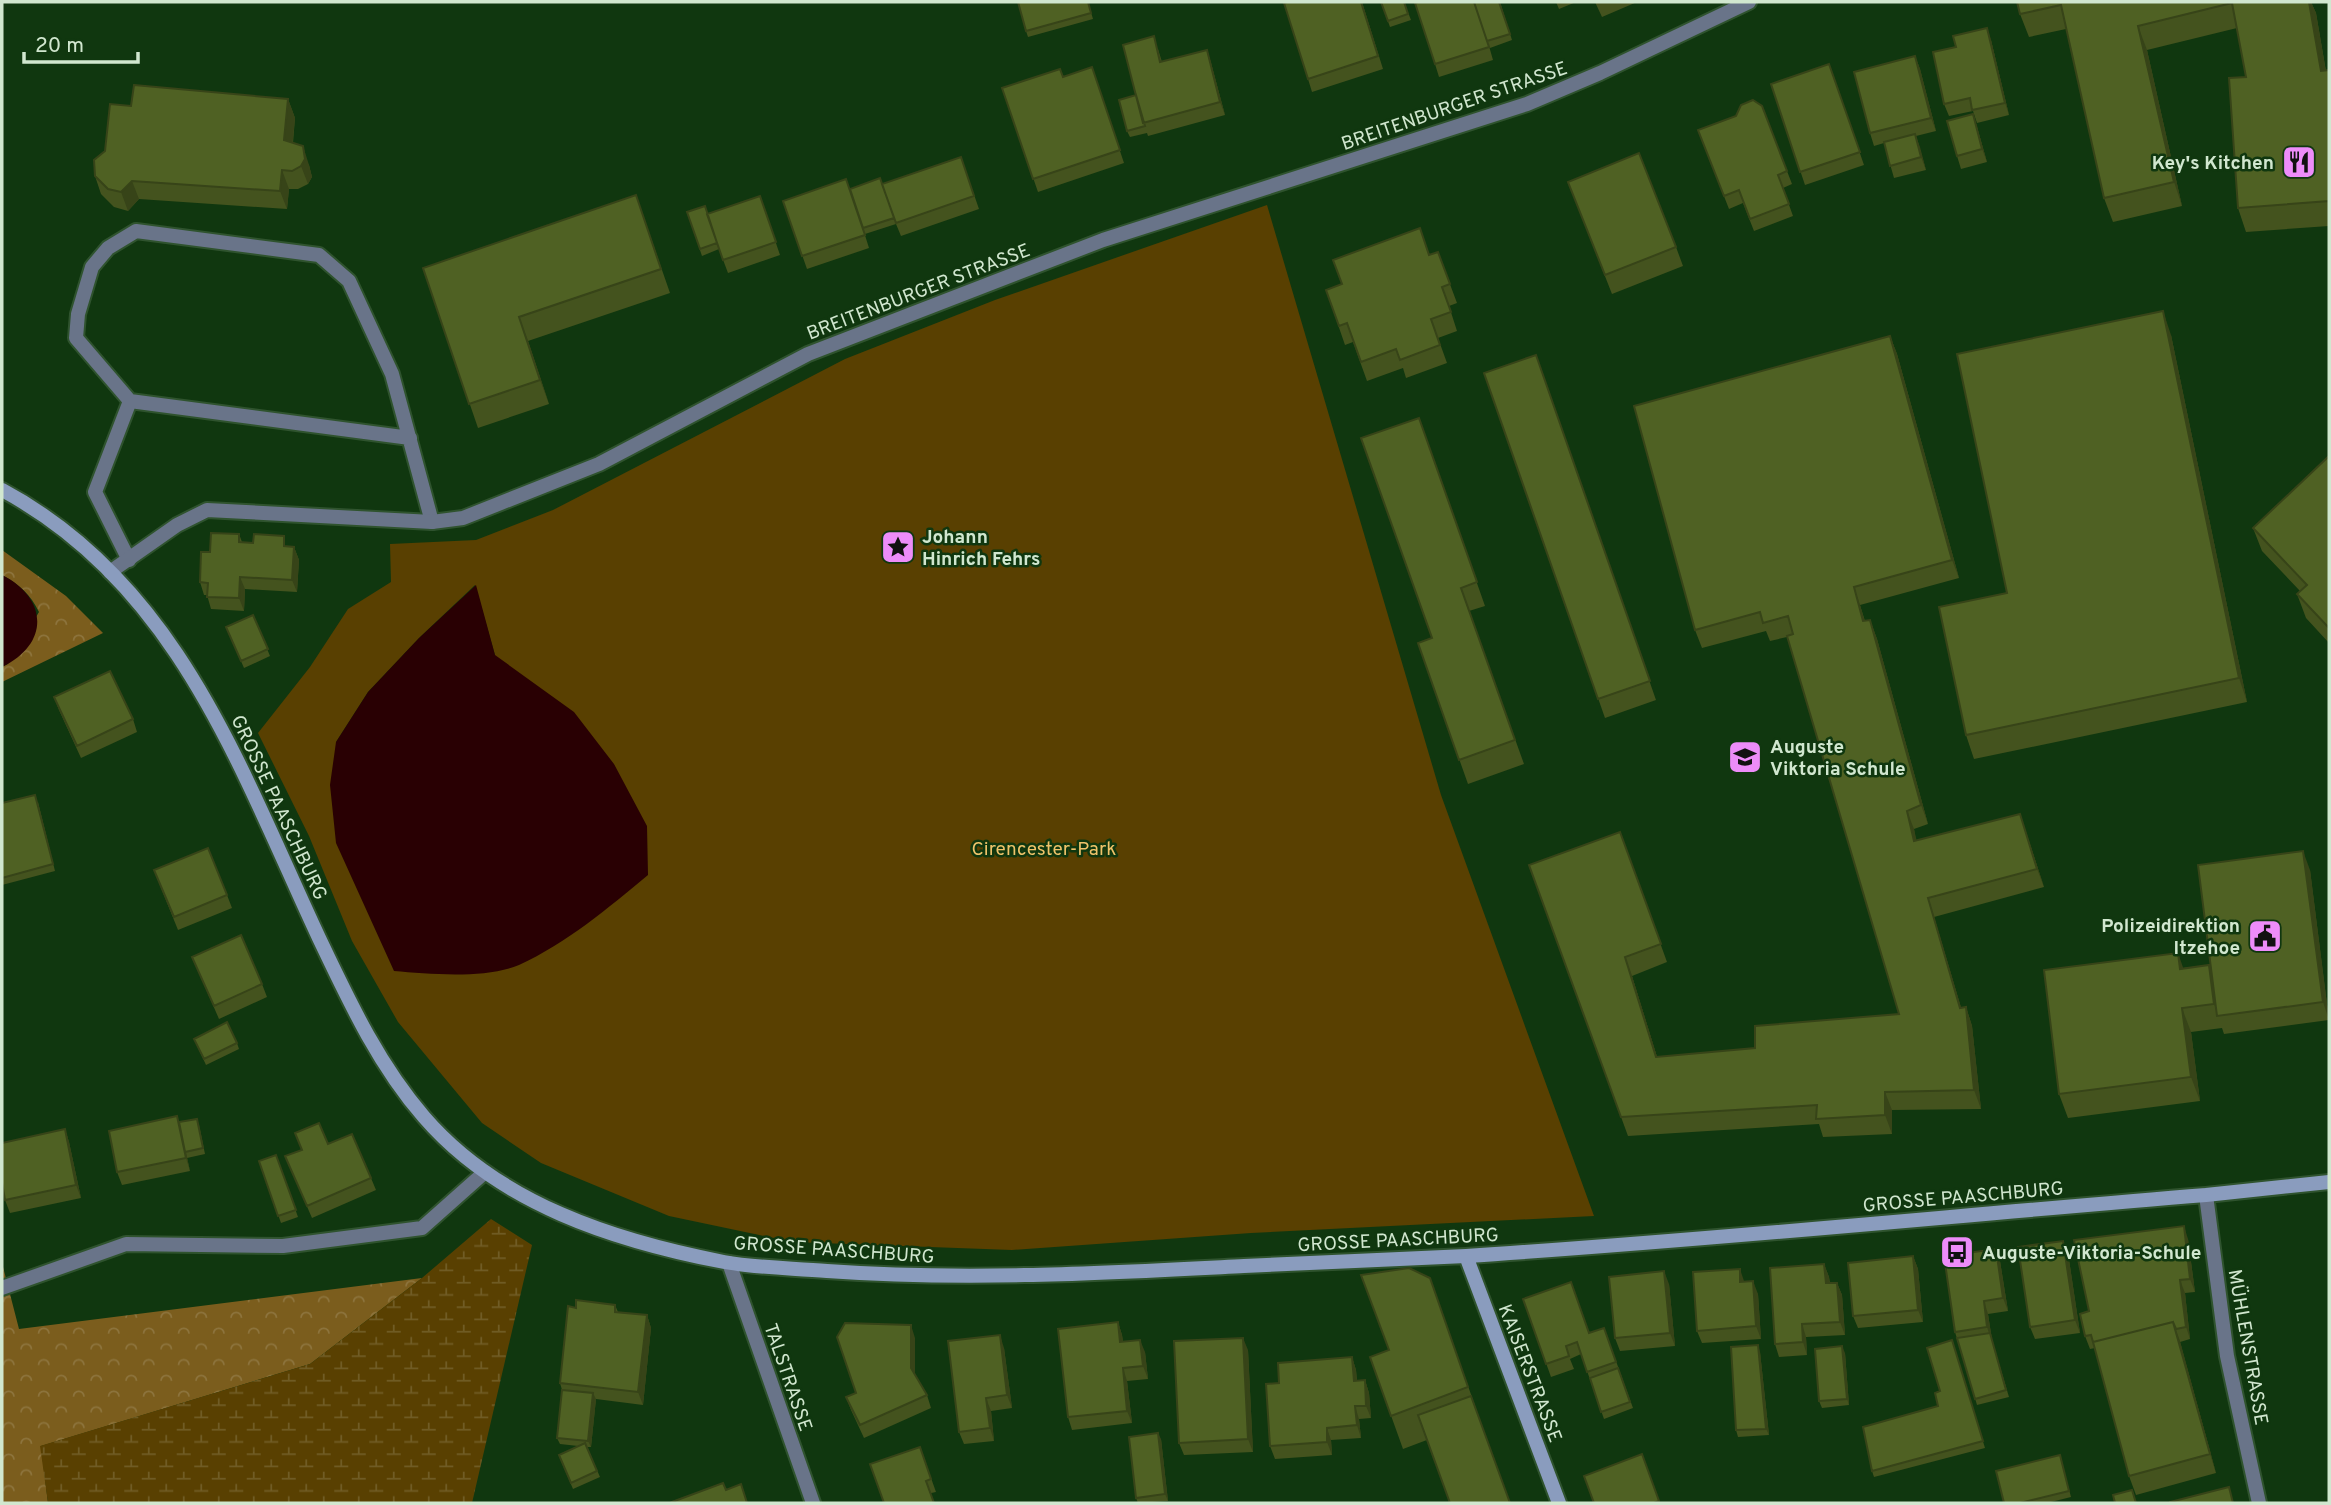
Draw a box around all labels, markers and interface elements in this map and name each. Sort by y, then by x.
scale bar [24,21,138,65]
text: 20 m [35,33,84,60]
street label: BREITENBURGER STRASSE [1339,57,1571,157]
restaurant icon: Key's Kitchen [2280,143,2318,181]
place label: Key's Kitchen [2152,152,2274,176]
street label: BREITENBURGER STRASSE [804,239,1034,347]
place label: Johann Hinrich Fehrs [922,526,1040,572]
place icon: Johann Hinrich Fehrs [879,528,917,566]
street label: GROSSE PAASCHBURG [225,711,332,904]
place label: Auguste Viktoria Schule [1770,736,1906,782]
school or university icon: Auguste Viktoria Schule [1726,738,1764,776]
park label: Cirencester-Park [972,838,1116,862]
place label: Polizeidirektion Itzehoe [2101,915,2240,961]
public building icon: Polizeidirektion Itzehoe [2246,917,2284,955]
street label: GROSSE PAASCHBURG [1862,1177,2065,1219]
street label: GROSSE PAASCHBURG [1297,1224,1499,1258]
street label: GROSSE PAASCHBURG [733,1232,935,1270]
bus stop icon: Auguste-Viktoria-Schule [1938,1233,1976,1271]
place label: Auguste-Viktoria-Schule [1982,1242,2201,1266]
street label: MÜHLENSTRASSE [2222,1267,2274,1427]
street label: KAISERSTRASSE [1492,1301,1567,1446]
street label: TALSTRASSE [757,1320,817,1435]

